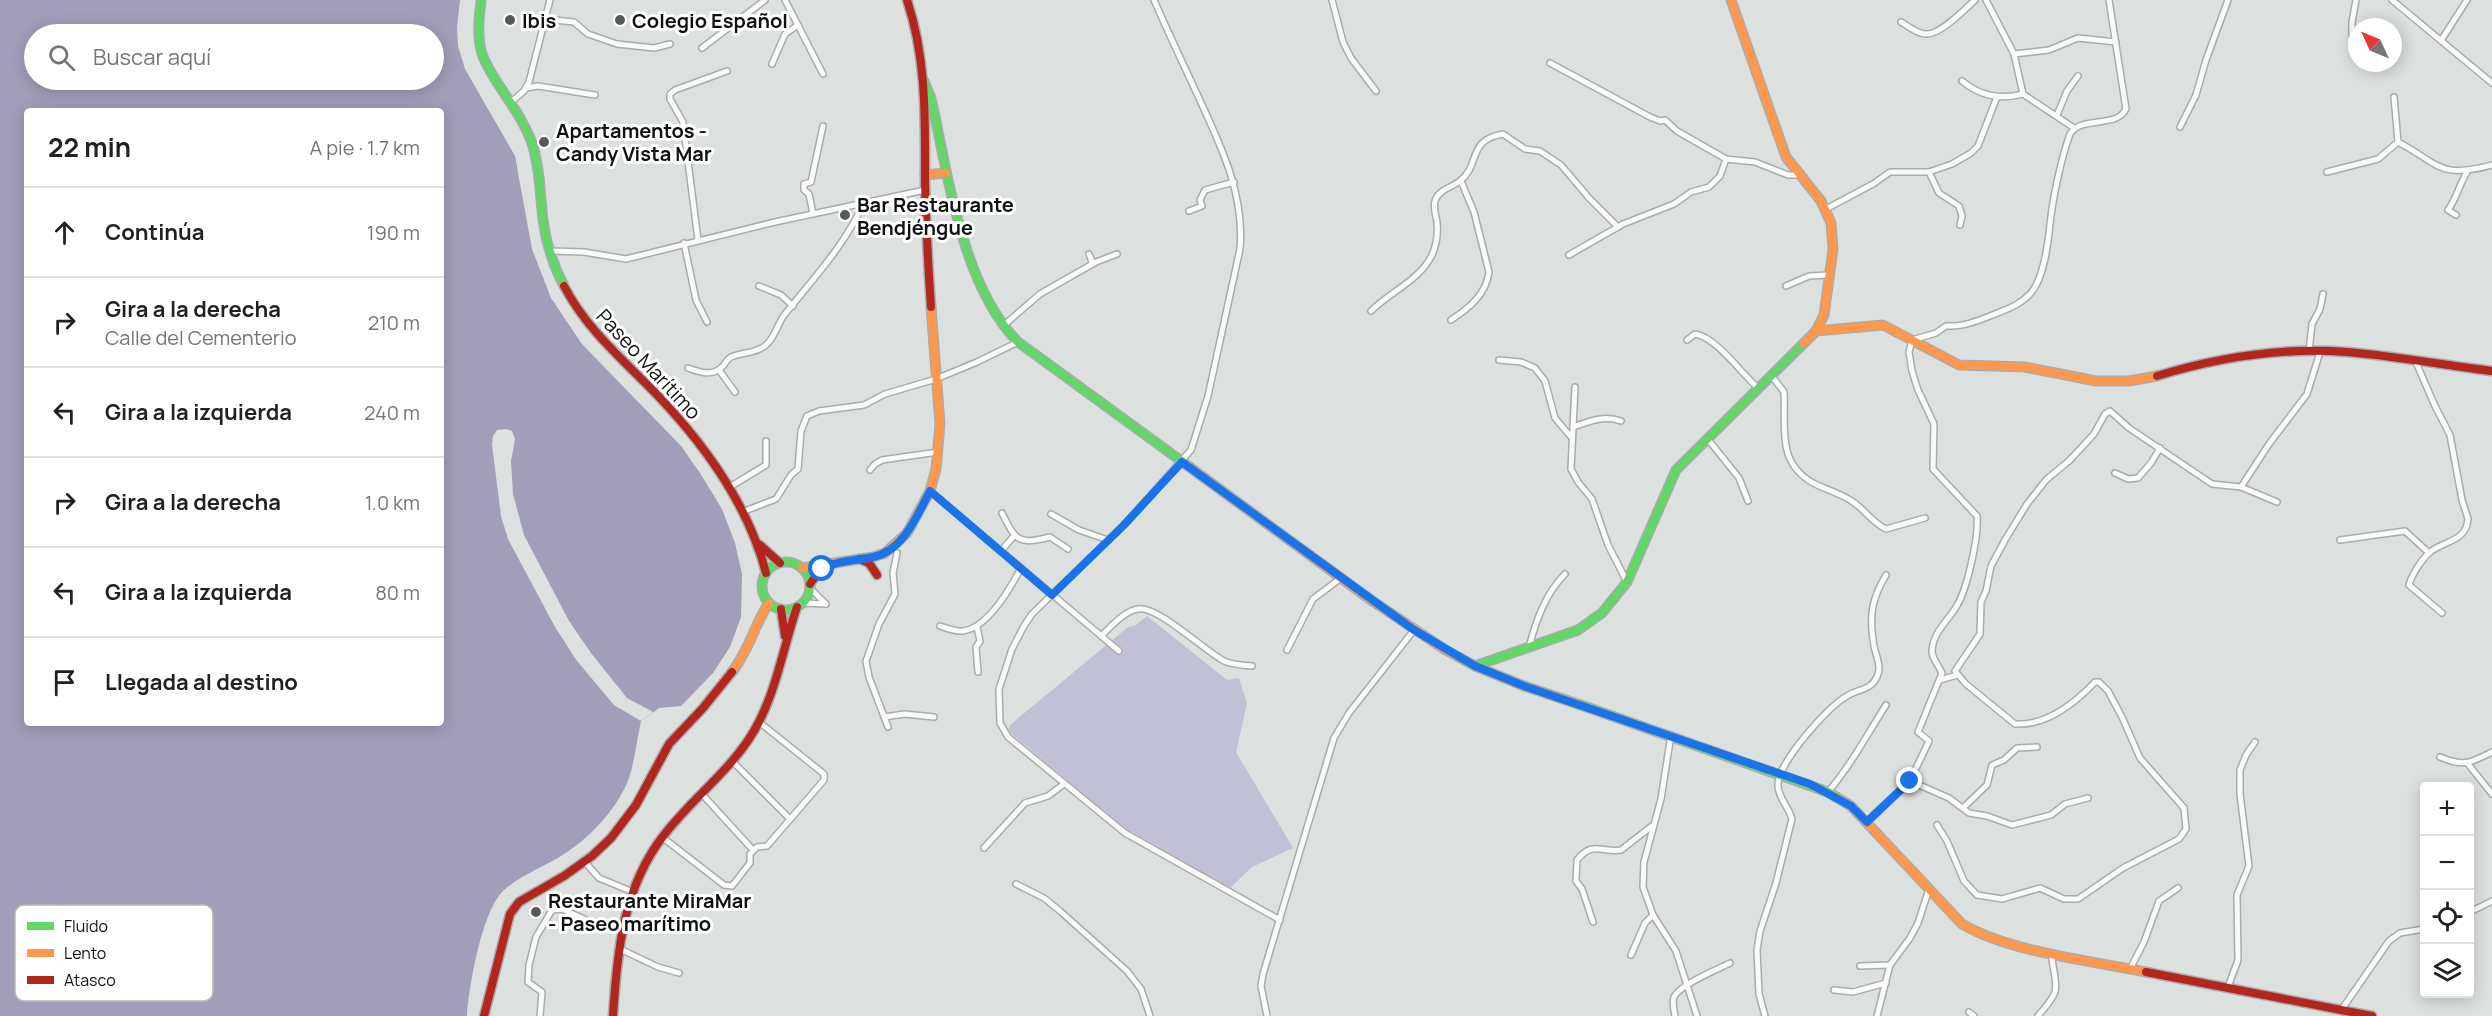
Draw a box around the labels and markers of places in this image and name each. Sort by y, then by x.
place label: Ibis [522,7,557,34]
place label: Colegio Español [632,7,788,34]
marker: Ibis [503,13,517,27]
marker: Colegio Español [613,13,627,27]
place label: Apartamentos - Candy Vista Mar [556,117,712,167]
marker: Apartamentos - Candy Vista Mar [537,135,551,149]
place label: Bar Restaurante Bendjéngue [857,191,1014,241]
marker: Bar Restaurante Bendjéngue [838,208,852,222]
place label: Restaurante MiraMar - Paseo marítimo [548,887,751,937]
marker: Restaurante MiraMar - Paseo marítimo [529,905,543,919]

